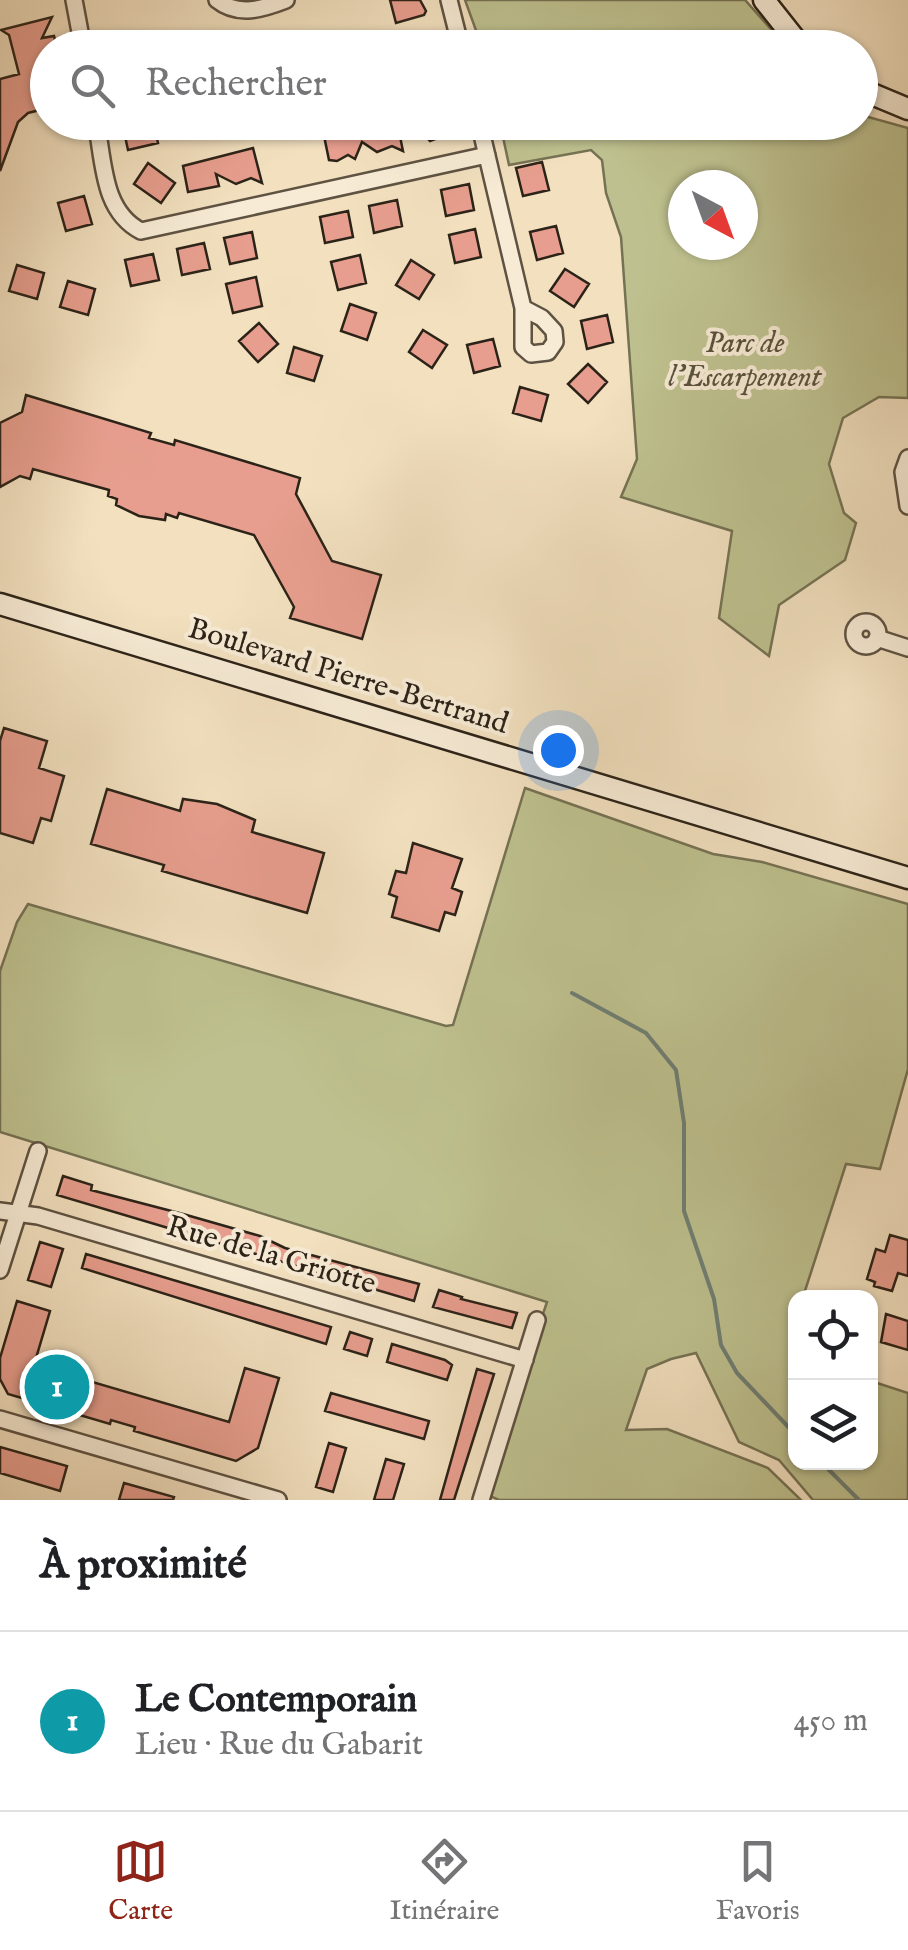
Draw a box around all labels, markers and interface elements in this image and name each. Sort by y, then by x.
search box [30,30,878,140]
icon: search [65,58,120,113]
text: Rechercher [145,61,327,109]
north arrow [668,170,758,260]
park label: Parc de l'Escarpement [669,325,823,397]
street label: Boulevard Pierre-Bertrand [183,610,514,744]
your location [533,725,584,776]
street label: Rue de la Griotte [162,1208,380,1304]
map controls [788,1290,878,1470]
button: locate [788,1290,878,1380]
pin: 1 [24,1350,90,1424]
button: layers [788,1380,878,1470]
text: À proximité [40,1539,247,1592]
text: Le Contemporain [135,1677,417,1725]
text: 1 [67,1701,78,1742]
text: 450 m [794,1701,868,1742]
text: Lieu · Rue du Gabarit [135,1725,423,1766]
tab: Carte [108,1834,173,1929]
tab: Itinéraire [390,1834,499,1929]
tab: Favoris [716,1834,800,1929]

